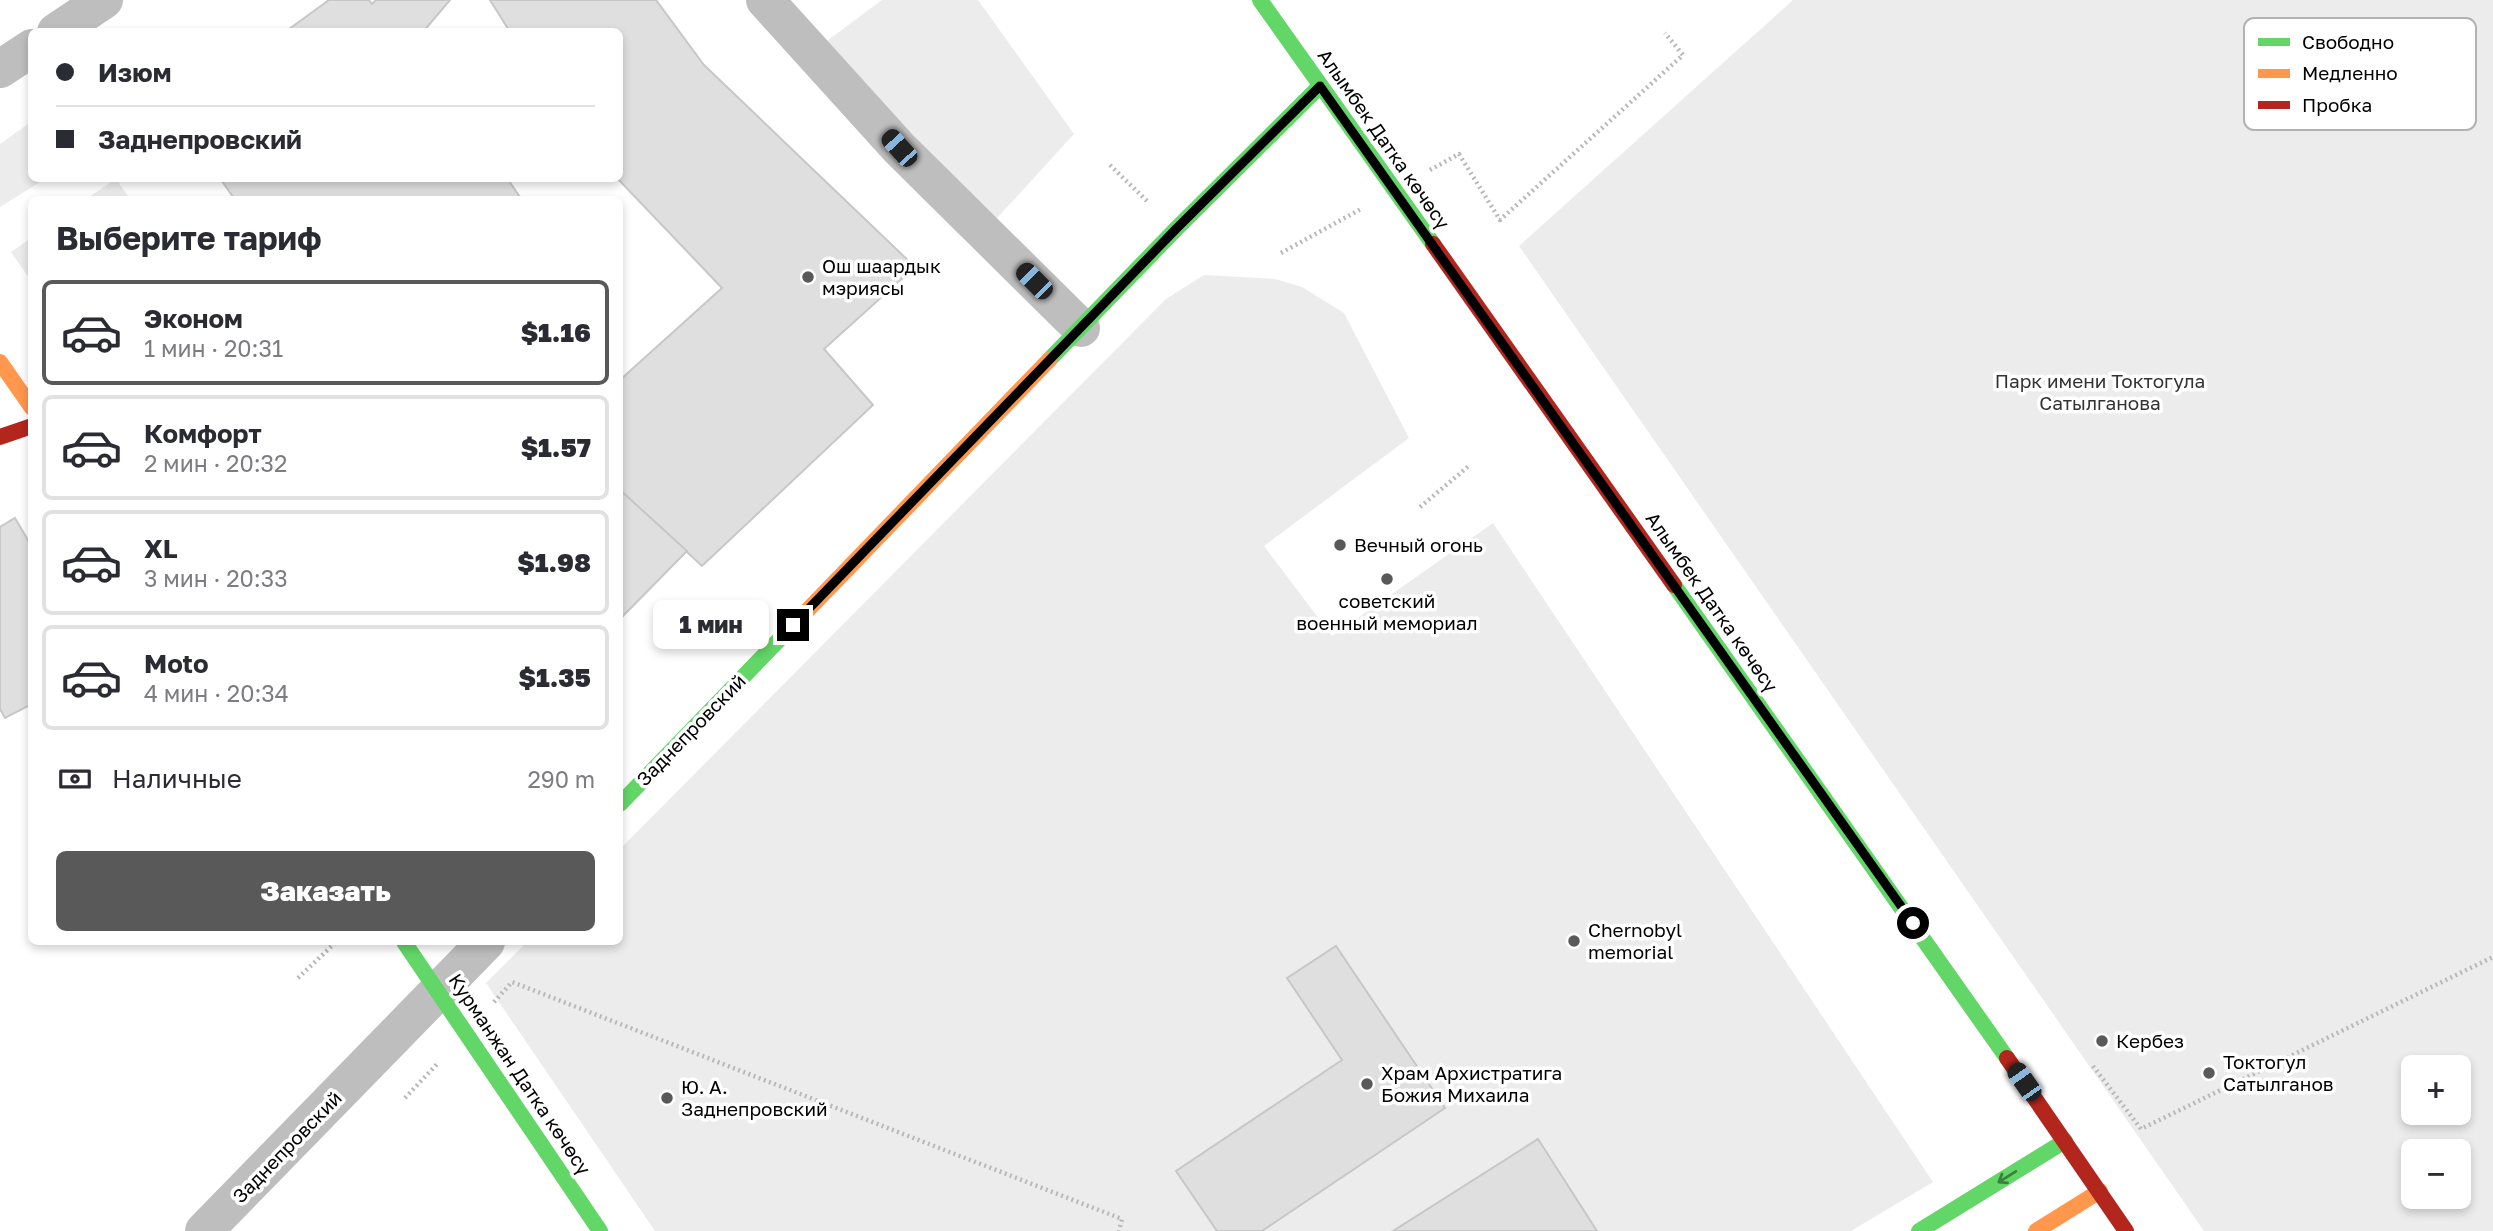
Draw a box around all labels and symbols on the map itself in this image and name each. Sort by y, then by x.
legend [2244,18,2476,130]
text: Свободно [2302,30,2394,53]
street label: Алымбек Датка көчөсү [1314,44,1455,233]
text: Медленно [2302,61,2398,84]
text: Пробка [2302,93,2372,116]
car [878,125,921,171]
place label: Ош шаардык мэриясы [822,254,941,299]
car [1012,259,1057,303]
marker: Ош шаардык мэриясы [800,269,816,285]
park label: Парк имени Токтогула Сатылганова [1995,369,2205,414]
street label: Алымбек Датка көчөсү [1642,507,1783,696]
place label: Вечный огонь [1354,533,1483,556]
marker: Вечный огонь [1332,537,1348,553]
marker: советский военный мемориал [1379,571,1395,587]
place label: советский военный мемориал [1296,589,1478,634]
callout: 1 мин [653,600,768,650]
route end [777,609,809,641]
street label: Заднепровский [631,669,750,790]
route start [1897,907,1929,939]
place label: Chernobyl memorial [1588,918,1682,963]
marker: Chernobyl memorial [1566,933,1582,949]
street label: Курманжан Датка көчөсү [445,969,597,1179]
place label: Кербез [2116,1029,2184,1052]
marker: Кербез [2094,1033,2110,1049]
place label: Токтогул Сатылганов [2223,1050,2334,1095]
car [2004,1059,2045,1105]
place label: Храм Архистратига Божия Михаила [1381,1061,1562,1106]
marker: Токтогул Сатылганов [2201,1065,2217,1081]
place label: Ю. А. Заднепровский [681,1075,828,1120]
marker: Храм Архистратига Божия Михаила [1359,1076,1375,1092]
street label: Заднепровский [227,1086,346,1207]
marker: Ю. А. Заднепровский [659,1090,675,1106]
one-way arrow [1998,1169,2017,1184]

